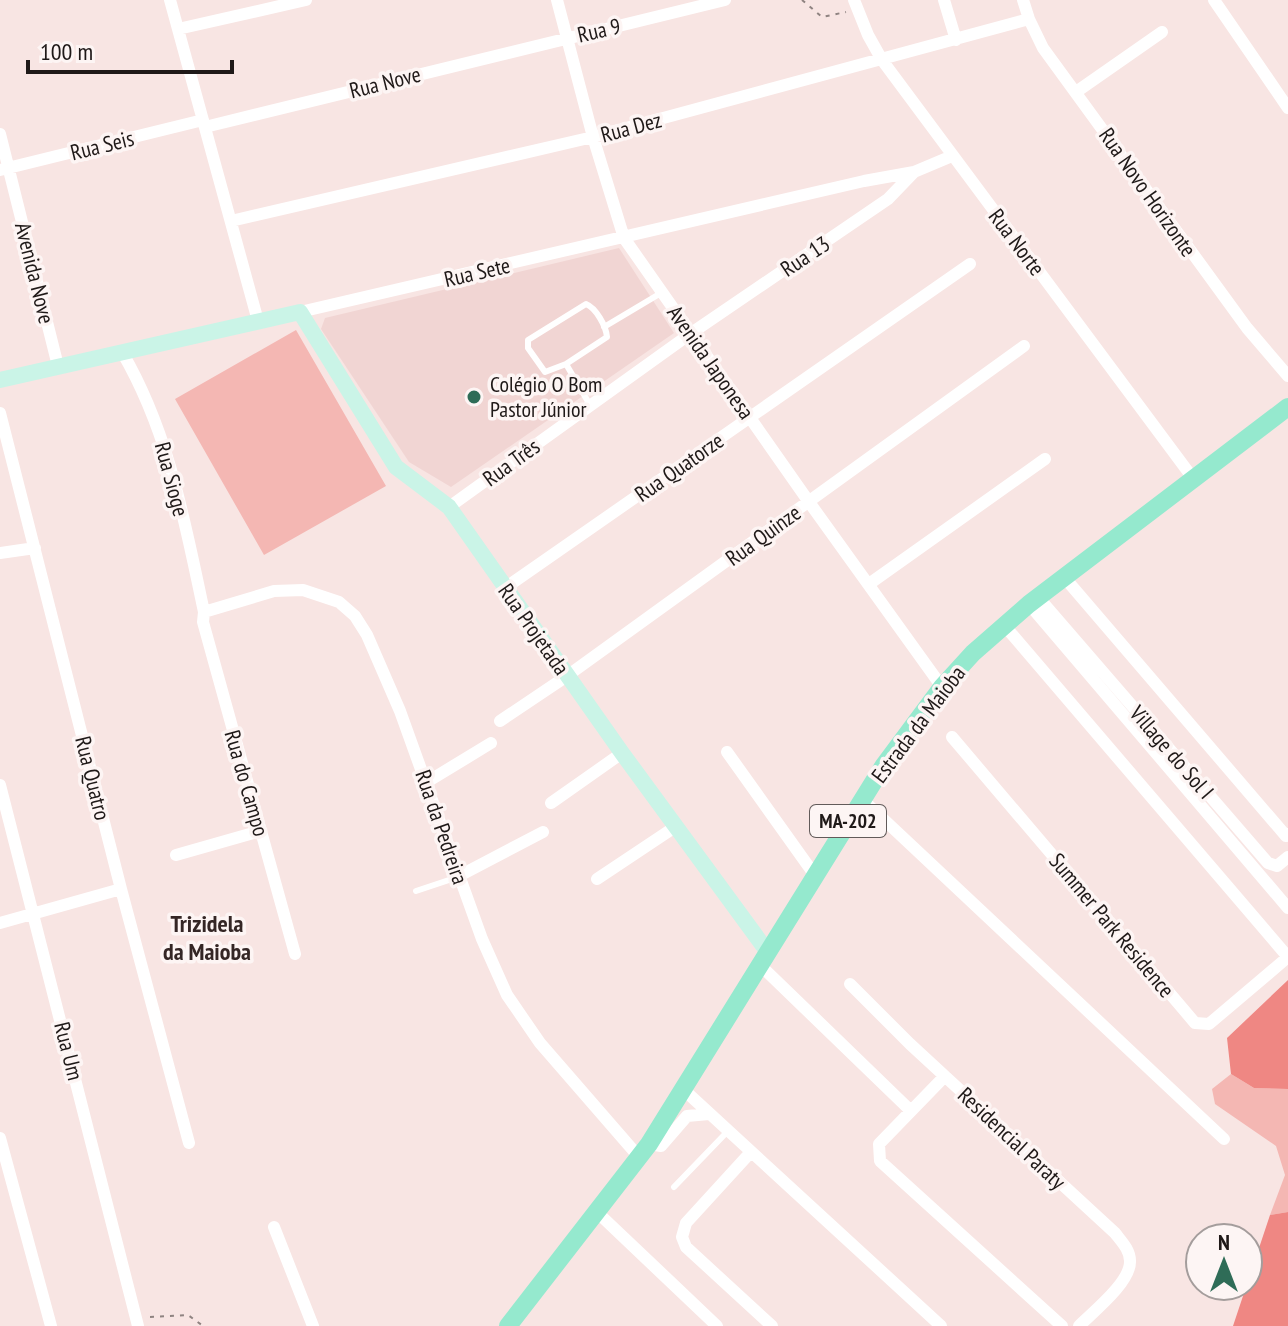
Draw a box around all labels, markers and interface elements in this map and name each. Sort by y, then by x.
street label: Rua 9 [575,11,623,49]
scale bar [28,24,232,74]
text: 100 m [40,36,93,67]
street label: Rua Nove [347,60,423,104]
street label: Rua Dez [597,105,665,149]
street label: Rua Novo Horizonte [1093,122,1203,262]
street label: Rua Seis [67,124,137,166]
street label: Rua Norte [983,203,1051,281]
street label: Avenida Nove [9,219,61,327]
street label: Rua 13 [775,229,835,283]
street label: Rua Sete [441,251,513,293]
street label: Avenida Japonesa [661,300,761,424]
place label: Colégio O Bom Pastor Júnior [490,370,602,423]
marker: Colégio O Bom Pastor Júnior [465,388,483,406]
street label: Rua Quatorze [629,426,729,508]
street label: Rua Três [477,432,545,492]
street label: Rua Sioge [149,439,195,519]
street label: Rua Quinze [720,498,806,572]
street label: Rua Projetada [492,578,576,680]
street label: Estrada da Maioba [865,660,971,788]
street label: Village do Sol I [1123,699,1220,805]
street label: Rua do Campo [218,727,276,839]
street label: Rua Quatro [69,733,117,823]
street label: Rua da Pedreira [409,766,475,888]
road number: MA-202 [810,805,886,837]
street label: Summer Park Residence [1043,847,1181,1003]
district label: Trizidela da Maioba [163,908,251,967]
street label: Rua Um [48,1019,90,1083]
street label: Residencial Paraty [952,1081,1072,1196]
north arrow [1184,1222,1264,1302]
text: N [1218,1228,1230,1256]

